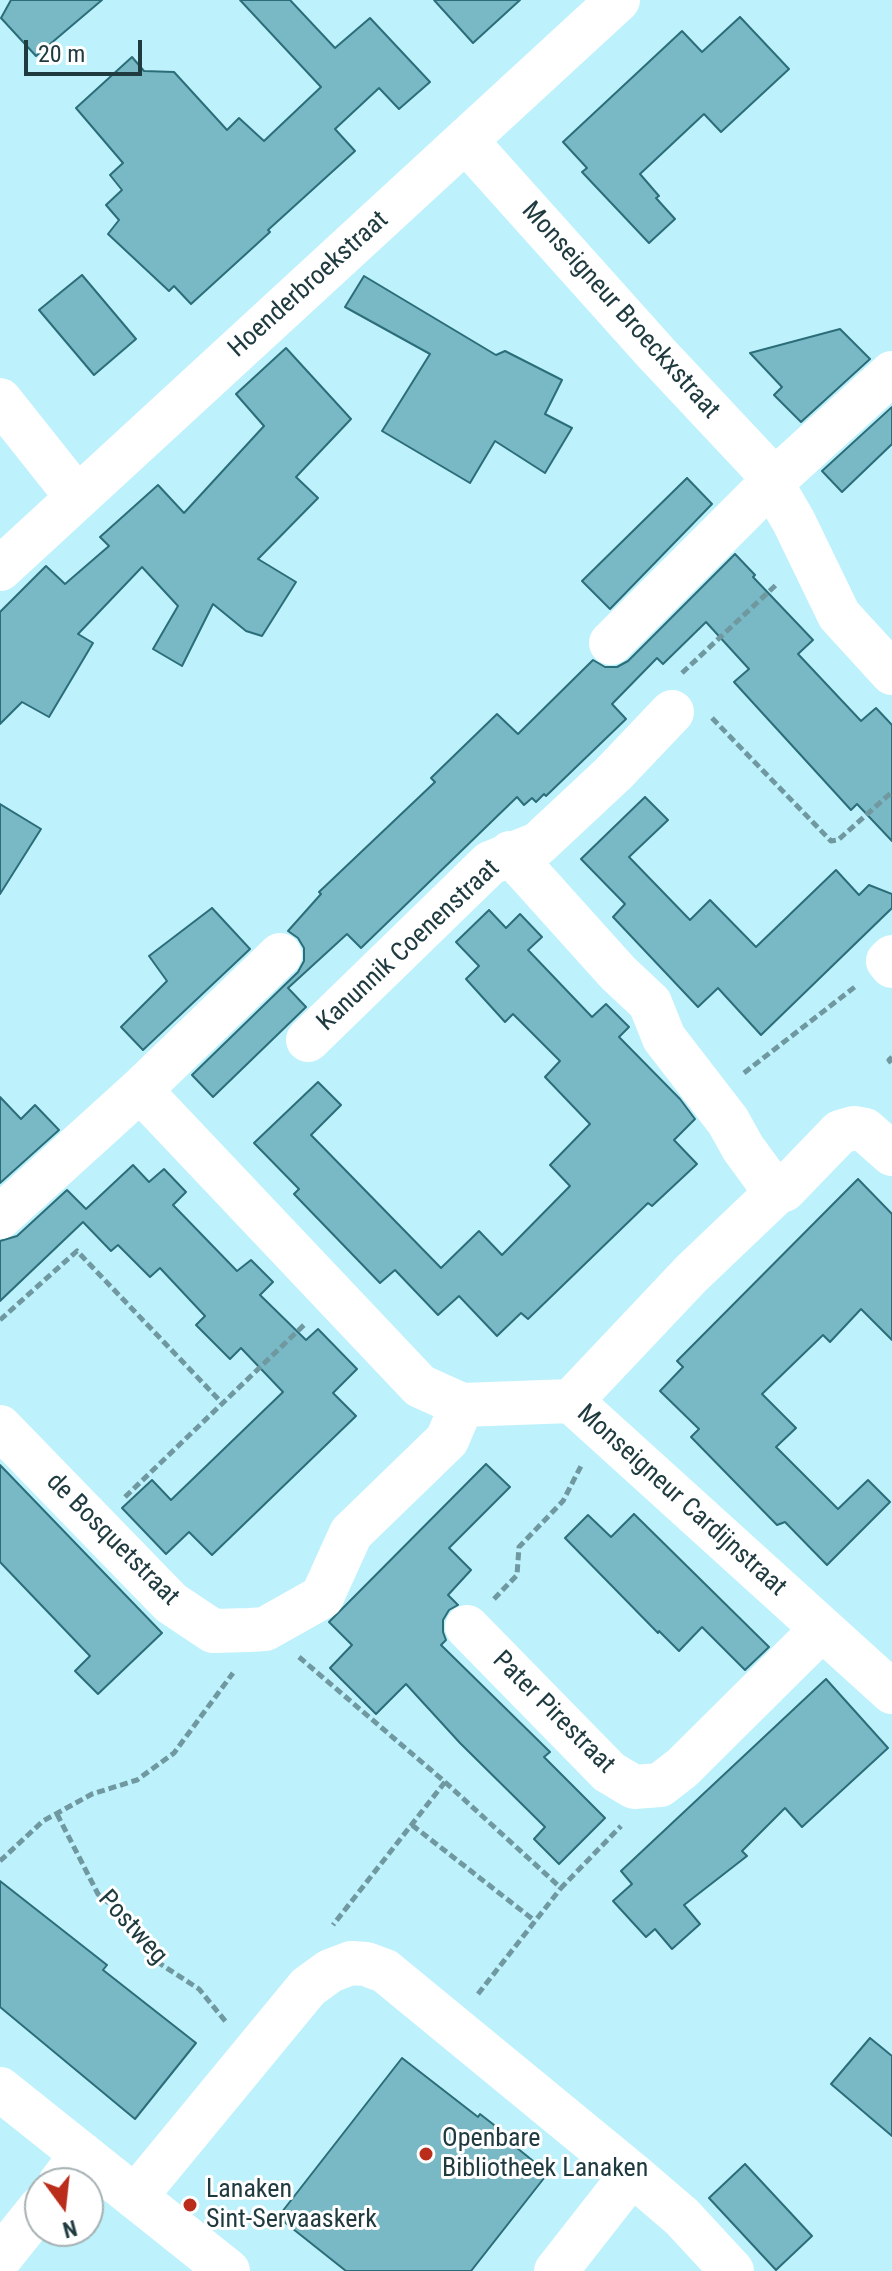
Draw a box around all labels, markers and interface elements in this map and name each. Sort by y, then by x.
scale bar [28,24,146,74]
text: 20 m [38,40,85,68]
street label: Monseigneur Broeckxstraat [514,196,726,426]
street label: Hoenderbroekstraat [223,205,395,365]
street label: Kanunnik Coenenstraat [311,854,507,1038]
street label: Monseigneur Cardijnstraat [570,1399,792,1603]
street label: de Bosquetstraat [39,1467,185,1613]
street label: Pater Pirestraat [485,1645,621,1781]
street label: Postweg [91,1885,173,1971]
place label: Openbare Bibliotheek Lanaken [442,2123,648,2184]
marker: Openbare Bibliotheek Lanaken [417,2145,435,2163]
north arrow [24,2167,104,2247]
place label: Lanaken Sint-Servaaskerk [206,2174,377,2236]
marker: Lanaken Sint-Servaaskerk [181,2196,199,2214]
text: N [60,2215,80,2243]

